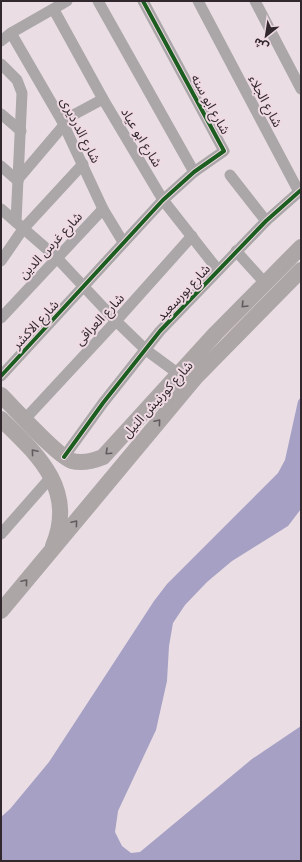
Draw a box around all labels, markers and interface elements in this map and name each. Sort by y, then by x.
north arrow [246,16,286,56]
text: ش [251,35,271,54]
street label: شارع ابو سنه [185,71,234,138]
street label: شارع الجلاء [243,72,286,131]
street label: شارع الدرديرى [55,94,104,167]
street label: شارع ابو عياد [116,104,166,171]
street label: شارع غرس الدين [15,208,87,284]
street label: شارع بورسعيد [153,260,215,326]
street label: شارع العراقى [71,290,129,350]
street label: شارع الاكشر [8,296,64,355]
one-way arrow [241,300,249,308]
street label: شارع كورنيش النيل [118,357,198,443]
one-way arrow [153,420,160,427]
one-way arrow [105,447,113,454]
one-way arrow [32,449,39,457]
one-way arrow [70,520,77,527]
one-way arrow [21,579,28,586]

